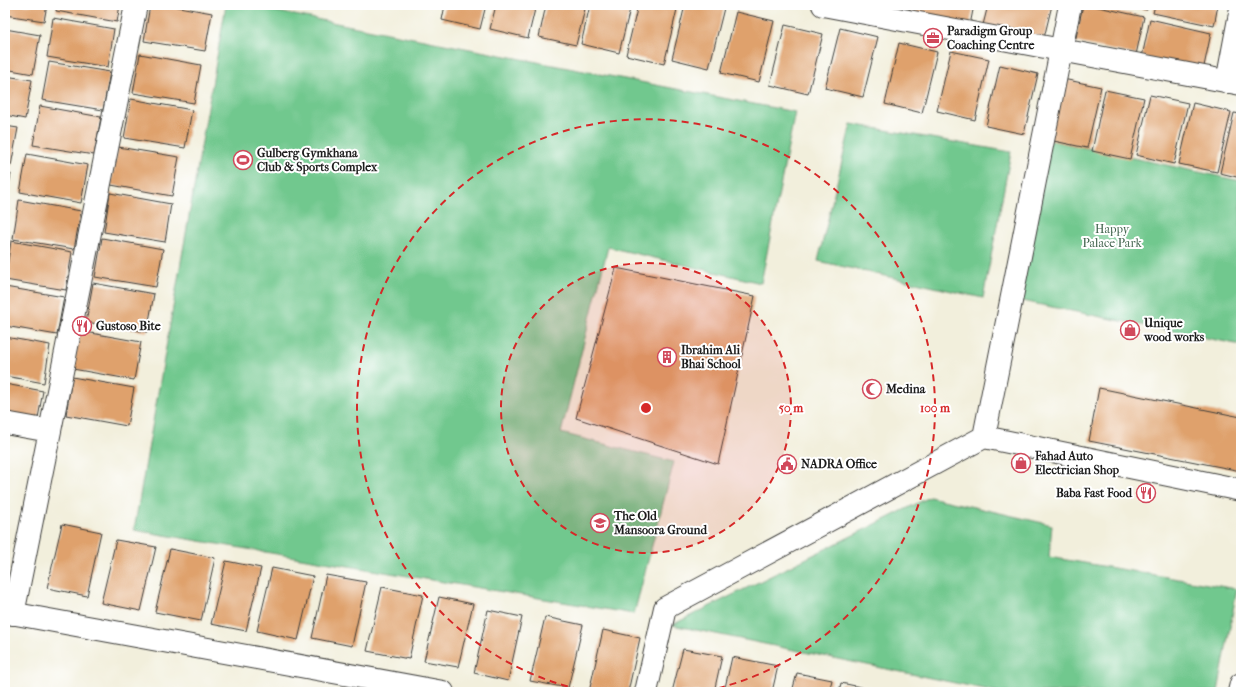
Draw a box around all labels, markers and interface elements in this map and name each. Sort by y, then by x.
place label: Paradigm Group Coaching Centre [947,24,1034,53]
office icon: Paradigm Group Coaching Centre [922,27,944,49]
place label: Gulberg Gymkhana Club & Sports Complex [257,146,378,175]
sports icon: Gulberg Gymkhana Club & Sports Complex [232,149,254,171]
park label: Happy Palace Park [1082,222,1142,250]
restaurant icon: Gustoso Bite [71,315,93,337]
place label: Unique wood works [1143,316,1205,344]
place label: Gustoso Bite [96,319,161,333]
shop icon: Unique wood works [1119,319,1141,341]
place label: Ibrahim Ali Bhai School [681,343,741,371]
building icon: Ibrahim Ali Bhai School [656,346,678,368]
mosque icon: Medina [861,378,883,400]
place label: Medina [885,382,926,396]
centre of rings [639,401,653,415]
text: 50 m [779,401,804,415]
text: 100 m [920,401,951,415]
place label: Fahad Auto Electrician Shop [1034,449,1120,478]
shop icon: Fahad Auto Electrician Shop [1010,452,1032,474]
public building icon: NADRA Office [776,453,798,475]
place label: NADRA Office [801,457,877,471]
restaurant icon: Baba Fast Food [1135,482,1157,504]
place label: Baba Fast Food [1056,486,1132,500]
place label: The Old Mansoora Ground [613,509,707,537]
school or university icon: The Old Mansoora Ground [589,512,611,534]

